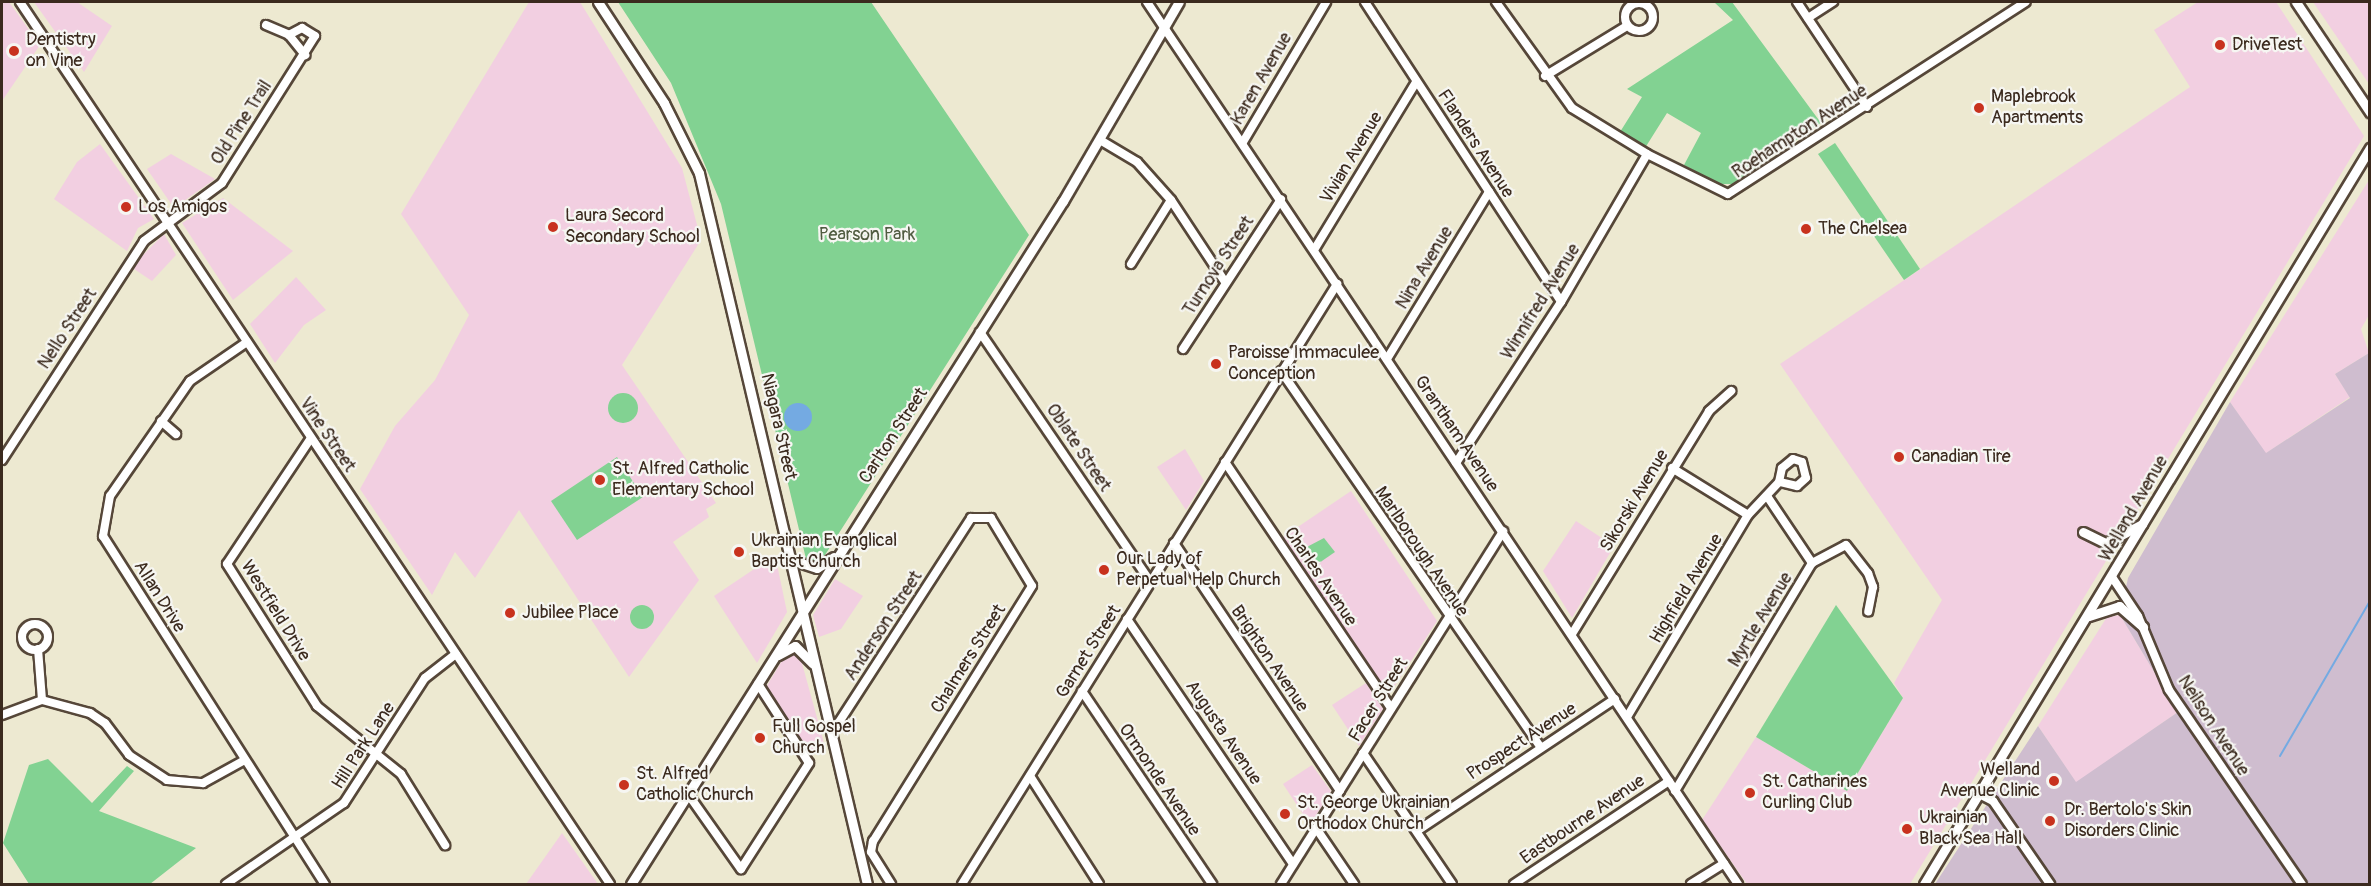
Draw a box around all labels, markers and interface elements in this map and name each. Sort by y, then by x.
street label: Karen Avenue [1227,29,1297,129]
place label: Dentistry on Vine [26,30,96,72]
place label: DriveTest [2232,34,2302,56]
marker: DriveTest [2213,38,2227,52]
marker: Dentistry on Vine [7,44,21,58]
street label: Old Pine Trail [207,77,277,169]
street label: Roehampton Avenue [1729,80,1871,184]
street label: Flanders Avenue [1432,86,1518,202]
place label: Maplebrook Apartments [1991,87,2083,130]
marker: Maplebrook Apartments [1972,101,1986,115]
street label: Vivian Avenue [1316,108,1388,208]
place label: Los Amigos [138,196,227,218]
marker: Los Amigos [119,200,133,214]
place label: Laura Secord Secondary School [565,206,700,248]
street label: Turnova Street [1179,212,1259,320]
place label: The Chelsea [1818,218,1907,240]
marker: Laura Secord Secondary School [546,220,560,234]
marker: The Chelsea [1799,222,1813,236]
street label: Nina Avenue [1392,223,1458,313]
park label: Pearson Park [819,224,915,246]
street label: Winnifred Avenue [1497,240,1585,364]
street label: Nello Street [34,285,102,373]
place label: Paroisse Immaculee Conception [1228,343,1379,386]
marker: Paroisse Immaculee Conception [1209,357,1223,371]
street label: Niagara Street [755,372,801,482]
street label: Grantham Avenue [1409,372,1503,496]
street label: Carlton Street [855,384,933,488]
street label: Vine Street [294,393,360,477]
street label: Oblate Street [1041,400,1115,496]
street label: Sikorski Avenue [1596,446,1674,556]
place label: Canadian Tire [1911,446,2011,468]
marker: Canadian Tire [1892,450,1906,464]
street label: Welland Avenue [2095,452,2173,566]
place label: St. Alfred Catholic Elementary School [612,459,754,502]
marker: St. Alfred Catholic Elementary School [593,473,607,487]
street label: Marlborough Avenue [1369,483,1473,621]
street label: Charles Avenue [1279,523,1361,631]
street label: Highfield Avenue [1646,530,1728,648]
place label: Ukrainian Evanglical Baptist Church [751,531,897,574]
marker: Ukrainian Evanglical Baptist Church [732,545,746,559]
place label: Our Lady of Perpetual Help Church [1116,549,1280,592]
street label: Allan Drive [128,557,190,637]
street label: Westfield Drive [236,557,314,665]
marker: Our Lady of Perpetual Help Church [1097,563,1111,577]
street label: Anderson Street [840,567,928,685]
street label: Myrtle Avenue [1724,569,1798,671]
street label: Chalmers Street [927,601,1011,717]
street label: Garnet Street [1052,601,1126,703]
place label: Jubilee Place [522,602,618,624]
street label: Brighton Avenue [1225,602,1313,716]
marker: Jubilee Place [503,606,517,620]
street label: Facer Street [1345,654,1413,746]
street label: Neilson Avenue [2172,672,2254,780]
street label: Augusta Avenue [1180,677,1266,789]
street label: Hill Park Lane [328,698,400,794]
street label: Prospect Avenue [1463,699,1581,785]
place label: Full Gospel Church [772,717,856,760]
street label: Ormonde Avenue [1114,720,1204,840]
marker: Full Gospel Church [753,731,767,745]
place label: Welland Avenue Clinic [1940,760,2040,802]
place label: St. Alfred Catholic Church [636,764,753,806]
street label: Eastbourne Avenue [1517,770,1649,870]
place label: St. Catharines Curling Club [1762,772,1867,814]
marker: Welland Avenue Clinic [2045,772,2063,790]
marker: St. Alfred Catholic Church [617,778,631,792]
marker: St. Catharines Curling Club [1743,786,1757,800]
place label: St. George Ukrainian Orthodox Church [1297,793,1450,836]
place label: Dr. Bertolo's Skin Disorders Clinic [2064,800,2192,842]
marker: St. George Ukrainian Orthodox Church [1278,807,1292,821]
place label: Ukrainian Black Sea Hall [1919,808,2022,850]
marker: Dr. Bertolo's Skin Disorders Clinic [2041,812,2059,830]
marker: Ukrainian Black Sea Hall [1900,822,1914,836]

